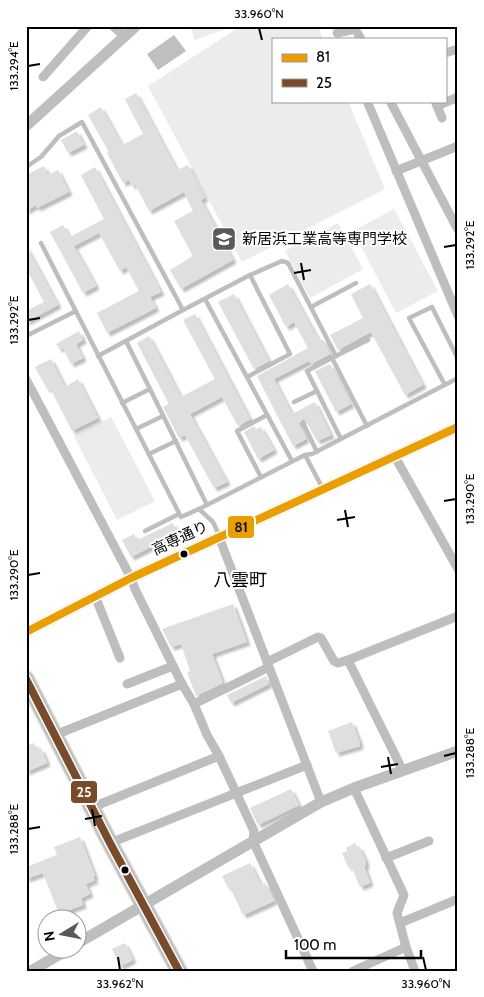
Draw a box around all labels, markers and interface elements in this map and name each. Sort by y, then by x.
text: 33.960°N [234,6,284,21]
legend [272,38,446,102]
text: 133.294°E [6,41,21,91]
text: 81 [316,48,330,66]
text: 25 [316,74,332,92]
text: 133.292°E [462,220,477,269]
school or university icon: 新居浜工業高等専門学校 [211,226,237,252]
place label: 新居浜工業高等専門学校 [242,230,407,248]
text: 133.292°E [6,295,21,344]
text: 133.290°E [462,473,477,525]
line badge: 81 [227,515,255,539]
street label: 高専通り [149,517,211,559]
text: 81 [234,518,248,536]
text: 133.290°E [6,549,21,601]
unlabelled marker [179,549,189,559]
district label: 八雲町 [213,569,267,591]
text: 133.288°E [462,727,477,778]
line badge: 25 [70,780,98,804]
text: 25 [77,783,91,801]
text: 133.288°E [6,803,21,854]
unlabelled marker [120,865,130,875]
north arrow [38,910,88,960]
scale bar [286,927,422,959]
text: N [39,930,59,943]
text: 100 m [294,936,336,954]
text: 33.962°N [96,976,144,991]
text: 33.960°N [401,976,451,991]

